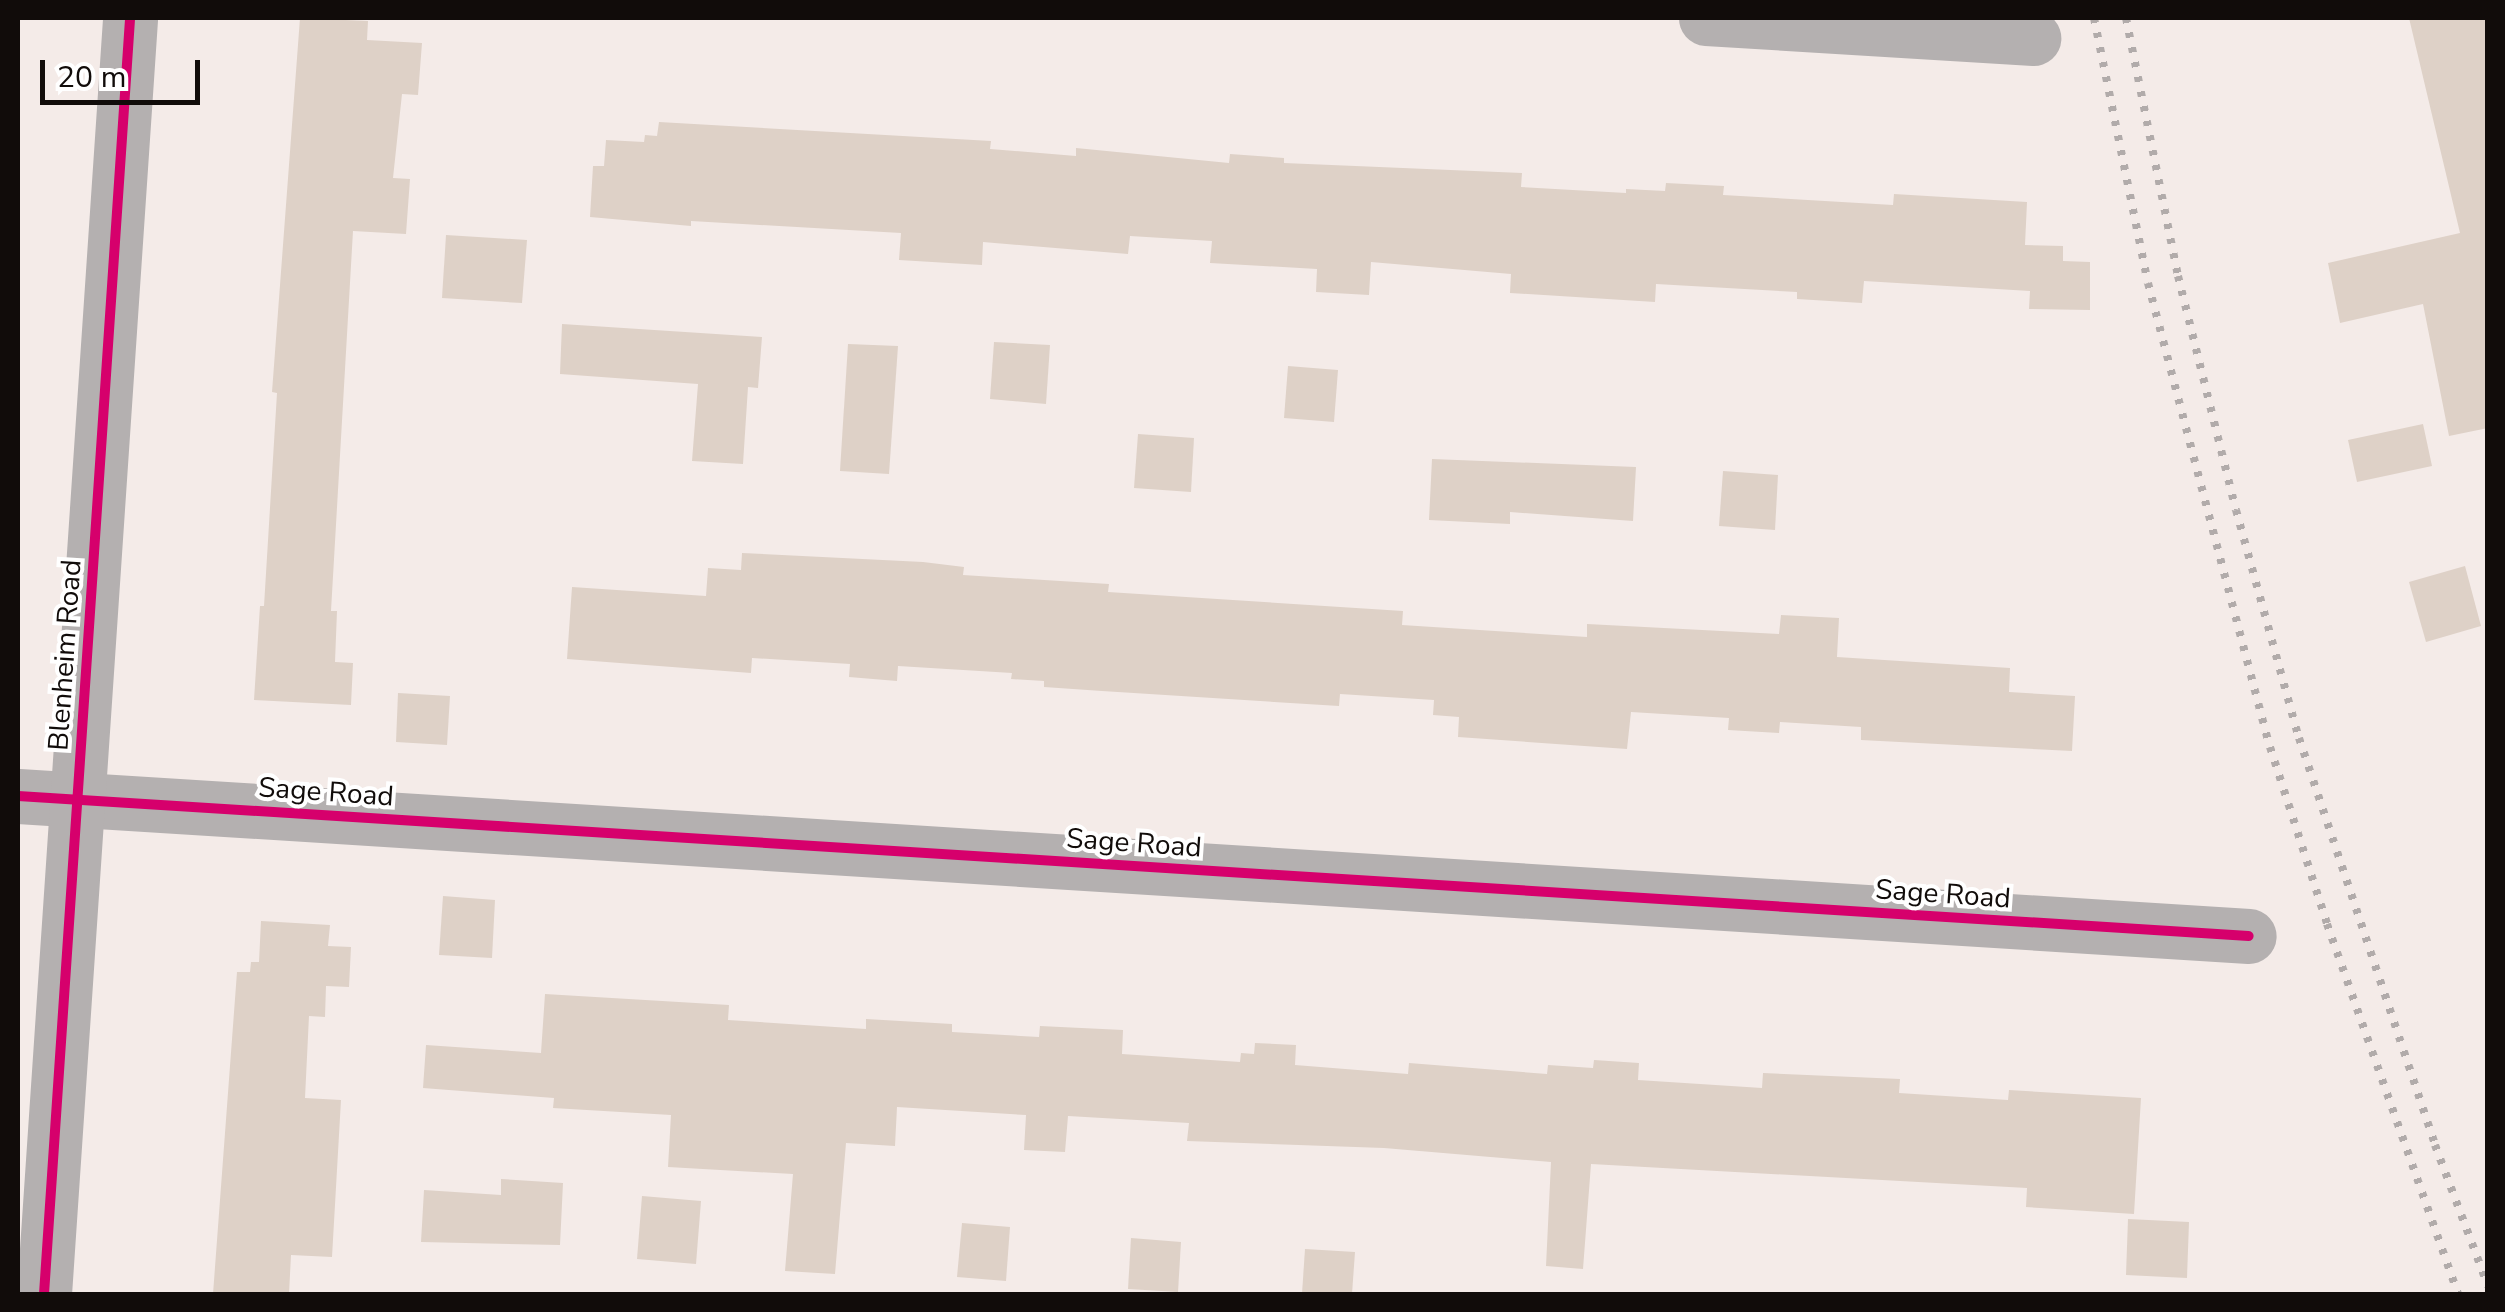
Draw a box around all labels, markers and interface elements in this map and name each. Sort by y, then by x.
scale bar [45,40,205,102]
text: 20 m [57,57,126,98]
street label: Blenheim Road [42,558,88,752]
street label: Sage Road [257,771,395,813]
street label: Sage Road [1065,822,1203,864]
street label: Sage Road [1874,873,2012,915]

